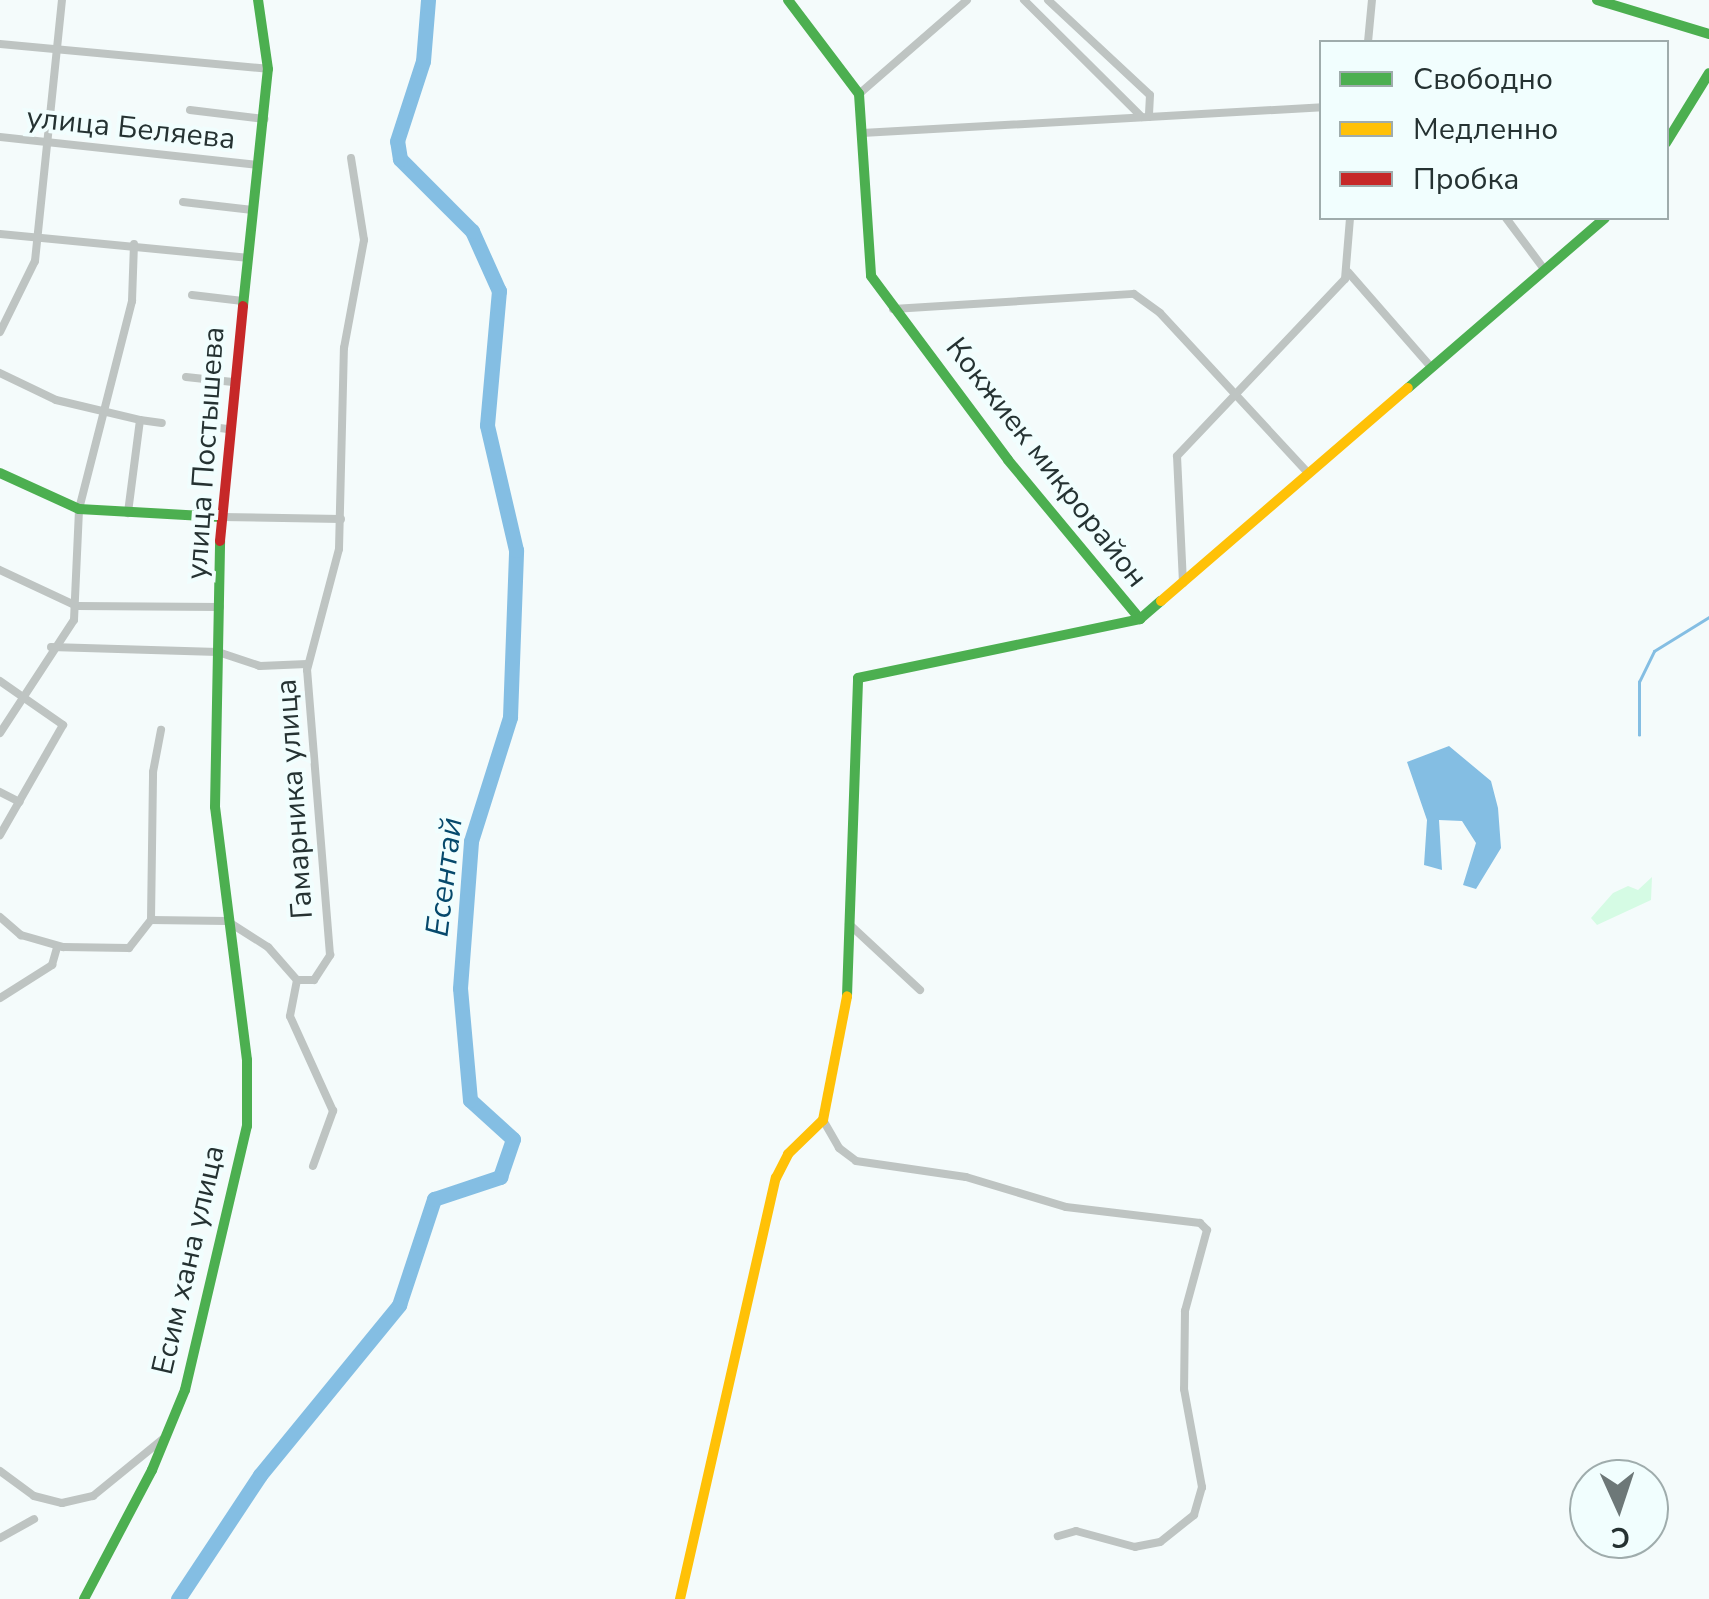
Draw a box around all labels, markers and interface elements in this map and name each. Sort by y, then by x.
legend [1319,40,1669,220]
text: Свободно [1413,59,1553,100]
street label: улица Беляева [25,100,237,158]
text: Медленно [1413,109,1558,150]
text: Пробка [1413,159,1519,200]
street label: улица Постышева [179,325,233,581]
street label: Кокжиек микрорайон [937,331,1155,595]
street label: Гамарника улица [269,678,321,920]
water label: Есентай [419,815,471,939]
street label: Есим хана улица [145,1142,233,1378]
north arrow [1569,1459,1669,1559]
text: С [1610,1517,1631,1556]

